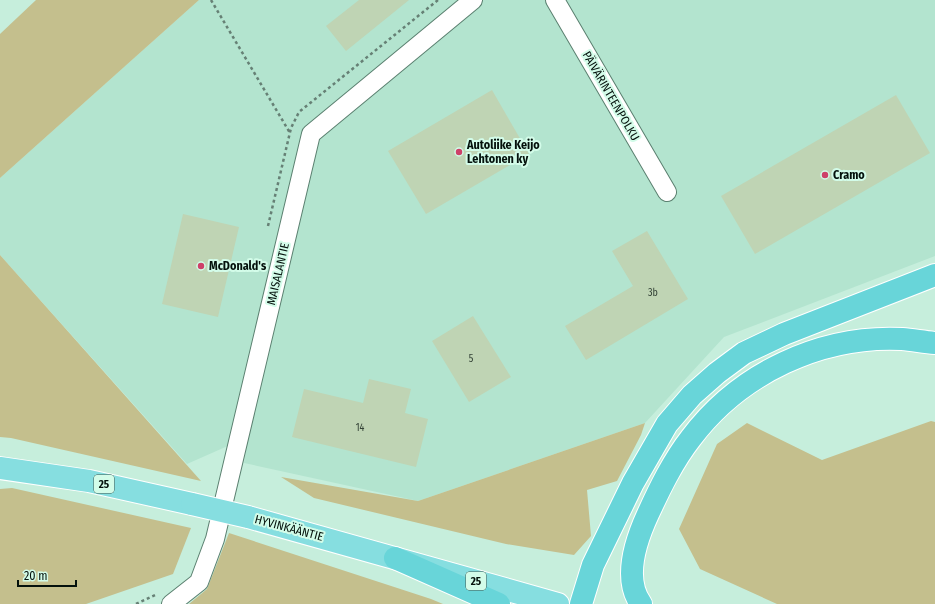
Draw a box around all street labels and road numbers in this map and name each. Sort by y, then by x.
street label: PÄIVÄRINTEENPOLKU [580,48,643,143]
street label: MAISALANTIE [264,241,292,306]
road number: 25 [94,475,114,493]
street label: HYVINKÄÄNTIE [253,511,325,544]
road number: 25 [466,572,486,590]

